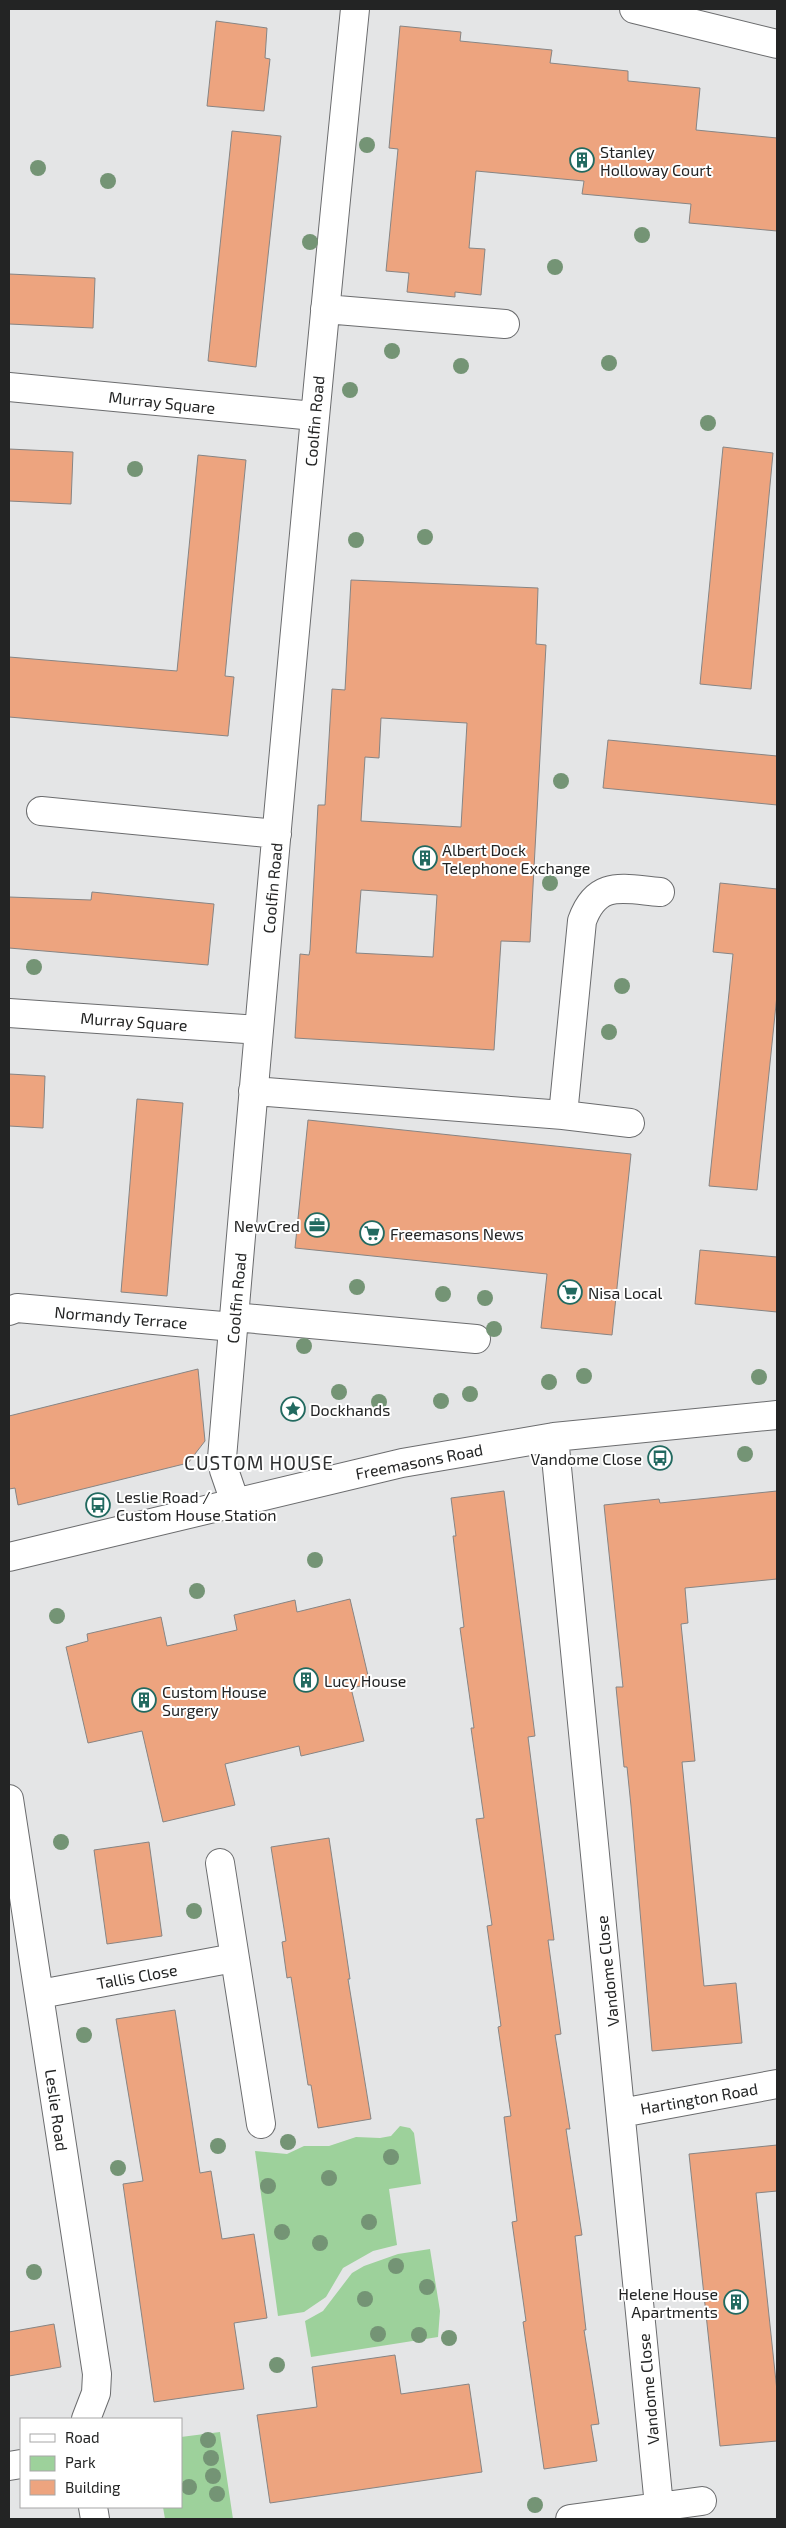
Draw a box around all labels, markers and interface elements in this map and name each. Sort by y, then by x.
place label: Stanley Holloway Court [600,142,712,179]
building icon: Stanley Holloway Court [569,147,595,173]
street label: Coolfin Road [301,375,327,467]
street label: Murray Square [108,387,216,417]
place label: Albert Dock Telephone Exchange [442,840,590,877]
street label: Coolfin Road [259,842,285,934]
building icon: Albert Dock Telephone Exchange [412,845,438,871]
street label: Murray Square [80,1008,188,1034]
office icon: NewCred [304,1212,330,1238]
place label: NewCred [234,1216,300,1235]
supermarket icon: Freemasons News [359,1220,385,1246]
place label: Freemasons News [390,1224,524,1243]
street label: Coolfin Road [223,1252,249,1344]
supermarket icon: Nisa Local [557,1279,583,1305]
place label: Nisa Local [588,1283,663,1302]
street label: Normandy Terrace [54,1302,188,1332]
place icon: Dockhands [280,1396,306,1422]
place label: Dockhands [310,1400,390,1419]
street label: Freemasons Road [354,1439,484,1483]
bus stop icon: Vandome Close [647,1445,673,1471]
place label: Vandome Close [531,1449,642,1468]
district label: CUSTOM HOUSE [184,1451,334,1474]
place label: Leslie Road / Custom House Station [116,1487,277,1524]
bus stop icon: Leslie Road / Custom House Station [85,1492,111,1518]
building icon: Lucy House [293,1667,319,1693]
place label: Lucy House [324,1671,406,1690]
place label: Custom House Surgery [162,1682,267,1719]
building icon: Custom House Surgery [131,1687,157,1713]
street label: Vandome Close [592,1915,622,2027]
street label: Tallis Close [95,1960,179,1992]
street label: Leslie Road [42,2068,72,2152]
street label: Hartington Road [639,2078,759,2118]
place label: Helene House Apartments [618,2284,718,2321]
building icon: Helene House Apartments [723,2289,749,2315]
street label: Vandome Close [634,2333,662,2445]
legend [20,2418,182,2508]
text: Road [65,2428,100,2446]
text: Park [65,2453,96,2471]
text: Building [65,2478,121,2496]

